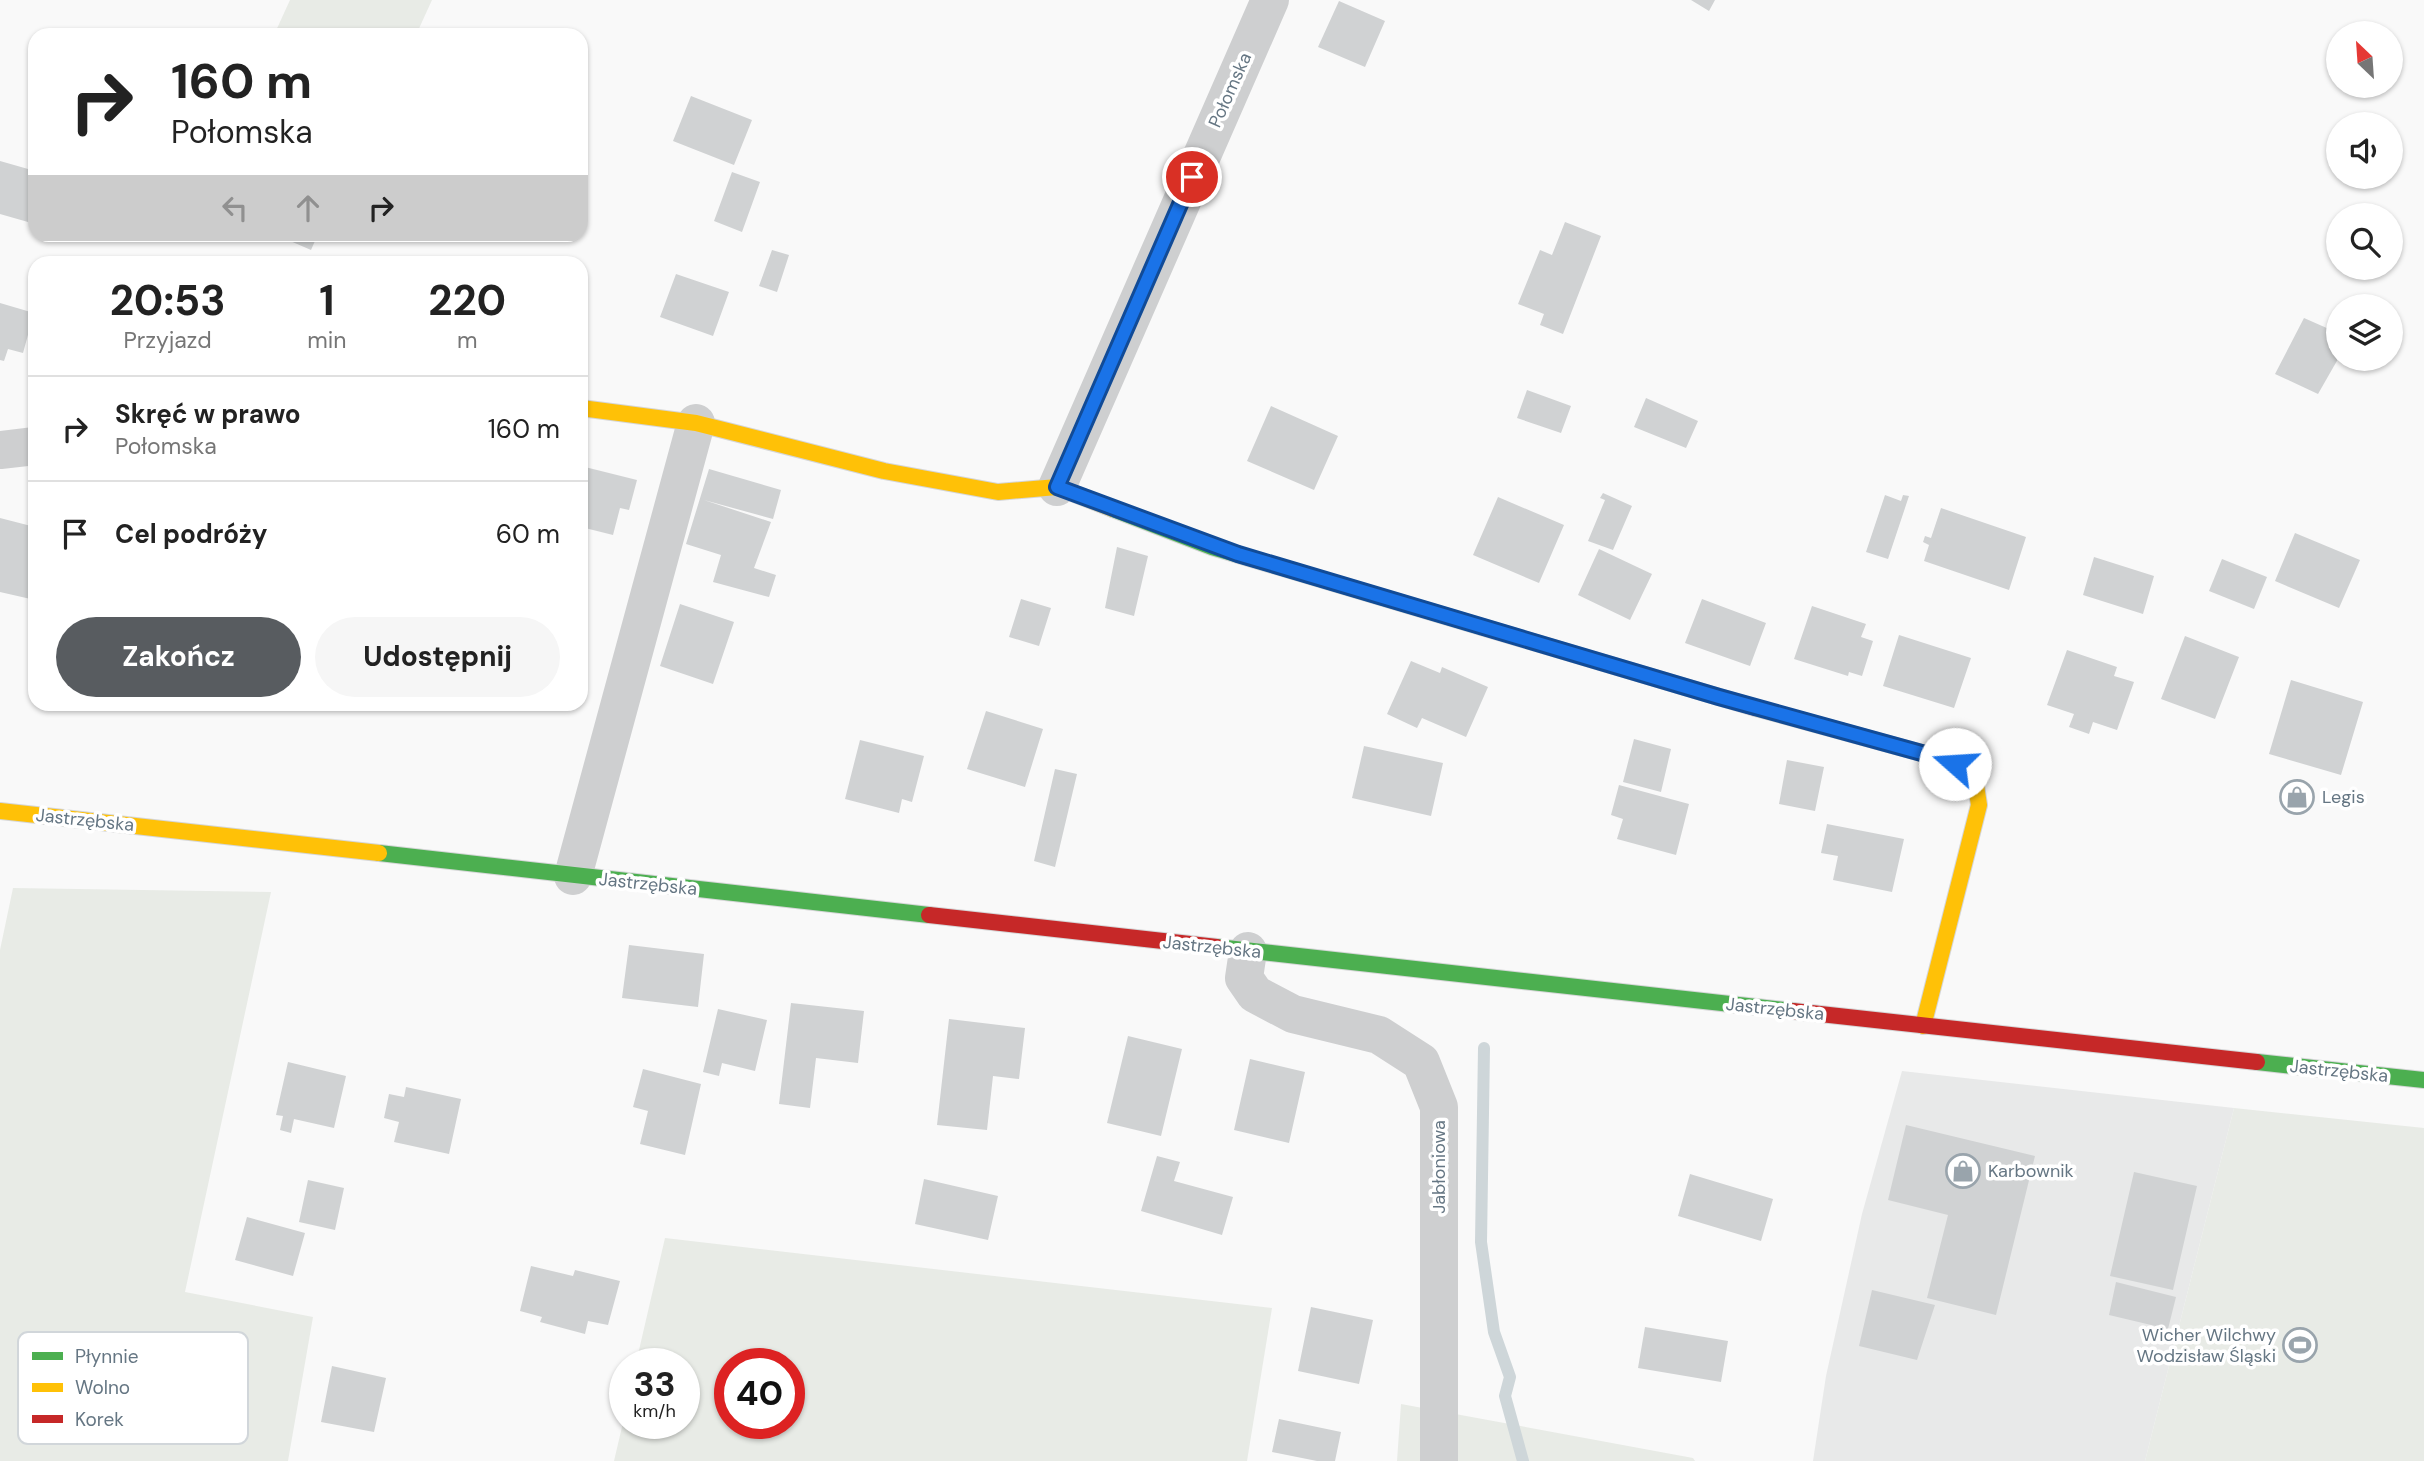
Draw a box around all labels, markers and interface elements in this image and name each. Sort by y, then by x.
north arrow [2326,21,2403,98]
map controls [2326,21,2403,371]
text: 160 m [171,49,312,113]
street label: Połomska [1203,49,1257,131]
icon: right [56,56,147,147]
text: Połomska [171,111,313,153]
button: sound [2326,112,2403,189]
pin [1162,147,1222,207]
icon: arrive [1173,158,1211,196]
icon: left [216,189,254,227]
icon: ahead [289,189,327,227]
icon: right [362,189,400,227]
button: search [2326,203,2403,280]
text: 20:53 [110,273,226,328]
text: 1 [319,273,335,328]
text: 220 [428,273,506,328]
button: layers [2326,294,2403,371]
text: Przyjazd [124,325,212,355]
text: min [307,325,347,355]
text: m [457,325,478,355]
text: Skręć w prawo [115,397,301,431]
icon: right [56,410,94,448]
text: 160 m [488,412,560,446]
text: Połomska [115,431,217,461]
icon: arrive [56,515,94,553]
text: Cel podróży [115,517,268,551]
text: 60 m [496,517,560,551]
button: Zakończ [56,617,301,697]
button: Udostępnij [315,617,560,697]
position arrow [1918,727,1992,801]
shop icon: Legis [2278,778,2316,816]
place label: Legis [2322,785,2365,809]
street label: Jastrzębska [35,803,135,837]
street label: Jastrzębska [598,867,698,901]
street label: Jastrzębska [1162,930,1262,964]
street label: Jastrzębska [1725,992,1825,1026]
street label: Jastrzębska [2289,1054,2389,1088]
street label: Jabłoniowa [1427,1120,1451,1214]
shop icon: Karbownik [1944,1152,1982,1190]
place label: Karbownik [1988,1159,2074,1183]
place label: Wicher Wilchwy Wodzisław Śląski [2137,1323,2276,1368]
sports icon: Wicher Wilchwy Wodzisław Śląski [2281,1326,2319,1364]
legend [18,1332,248,1444]
text: Płynnie [75,1344,139,1369]
speed limit sign: 40 [714,1348,805,1439]
text: 33 [633,1361,676,1407]
text: Wolno [75,1375,130,1400]
text: km/h [633,1399,676,1423]
text: Korek [75,1407,124,1432]

